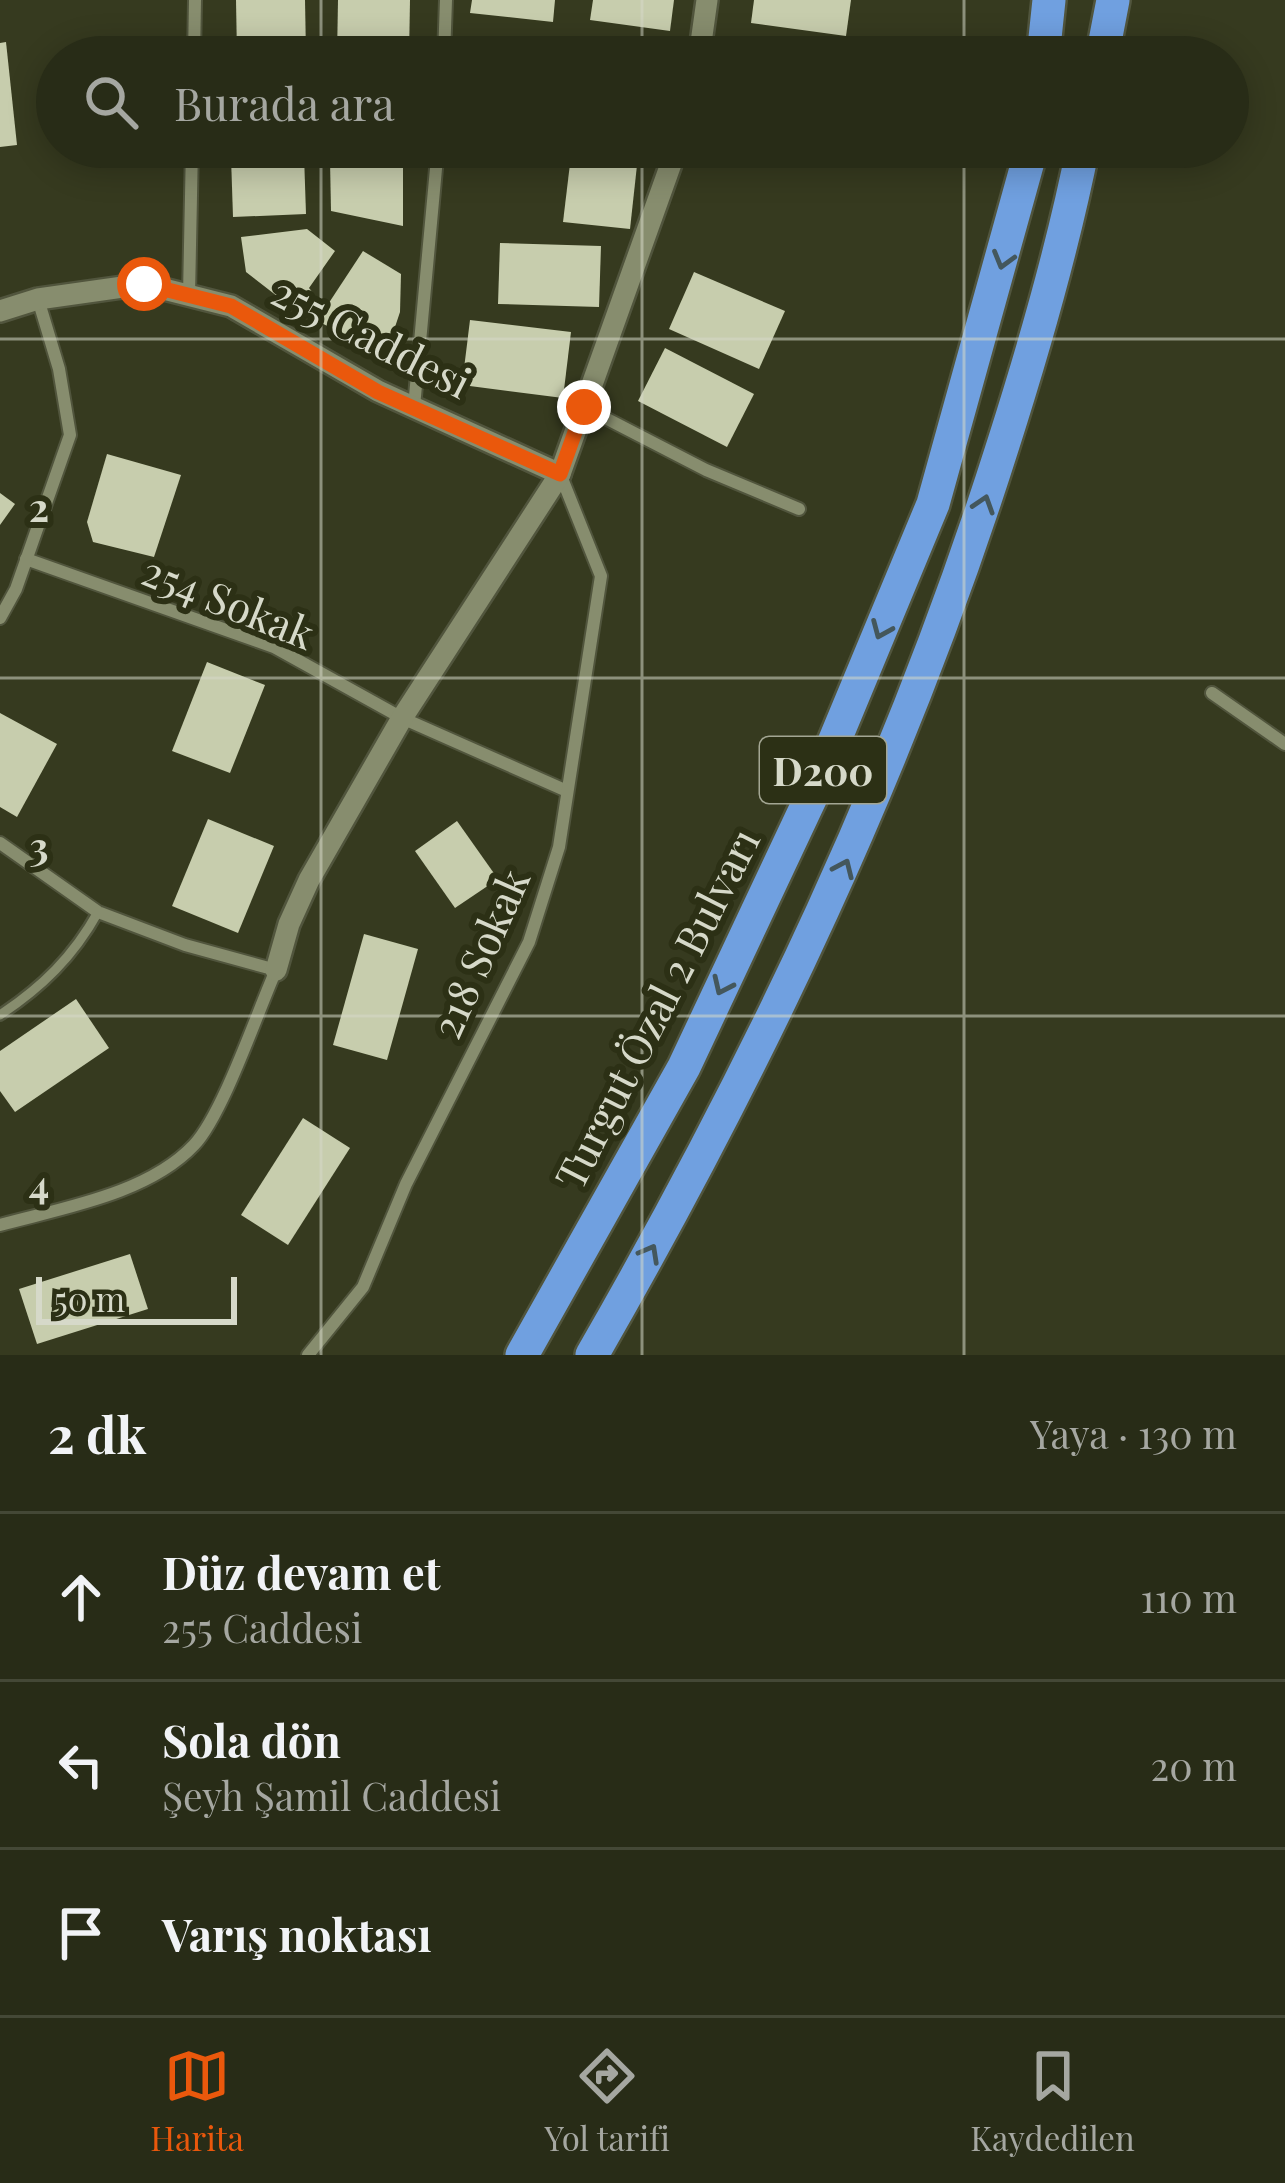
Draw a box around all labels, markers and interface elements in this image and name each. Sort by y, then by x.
search box [36,36,1249,168]
icon: search [78,69,144,135]
text: Burada ara [174,72,395,132]
one-way arrow [992,249,1017,270]
route start [117,257,171,311]
street label: 255 Caddesi [263,262,481,410]
route end [557,380,611,434]
text: 2 [29,480,49,532]
one-way arrow [970,494,995,515]
street label: 254 Sokak [135,541,323,661]
one-way arrow [871,618,895,639]
road number: D200 [760,737,886,803]
street label: Turgut Özal 2 Bulvarı [541,818,771,1198]
text: 3 [29,819,49,871]
one-way arrow [829,858,853,880]
street label: 218 Sokak [417,859,541,1047]
one-way arrow [713,974,736,995]
text: 4 [29,1157,49,1209]
one-way arrow [636,1245,659,1266]
scale bar [36,1271,237,1324]
text: 50 m [54,1276,125,1320]
text: 2 dk [48,1399,146,1467]
text: Yaya · 130 m [1030,1407,1237,1459]
text: Düz devam et [162,1541,441,1601]
icon: ahead [48,1564,114,1630]
text: 110 m [1140,1571,1237,1623]
text: 255 Caddesi [162,1601,362,1653]
text: Sola dön [162,1709,341,1769]
icon: left [48,1732,114,1798]
text: 20 m [1151,1739,1237,1791]
text: Şeyh Şamil Caddesi [162,1769,501,1821]
icon: arrive [48,1900,114,1966]
text: Varış noktası [162,1903,432,1963]
tab: Harita [150,2043,244,2159]
tab: Yol tarifi [544,2043,670,2159]
tab: Kaydedilen [970,2043,1135,2159]

